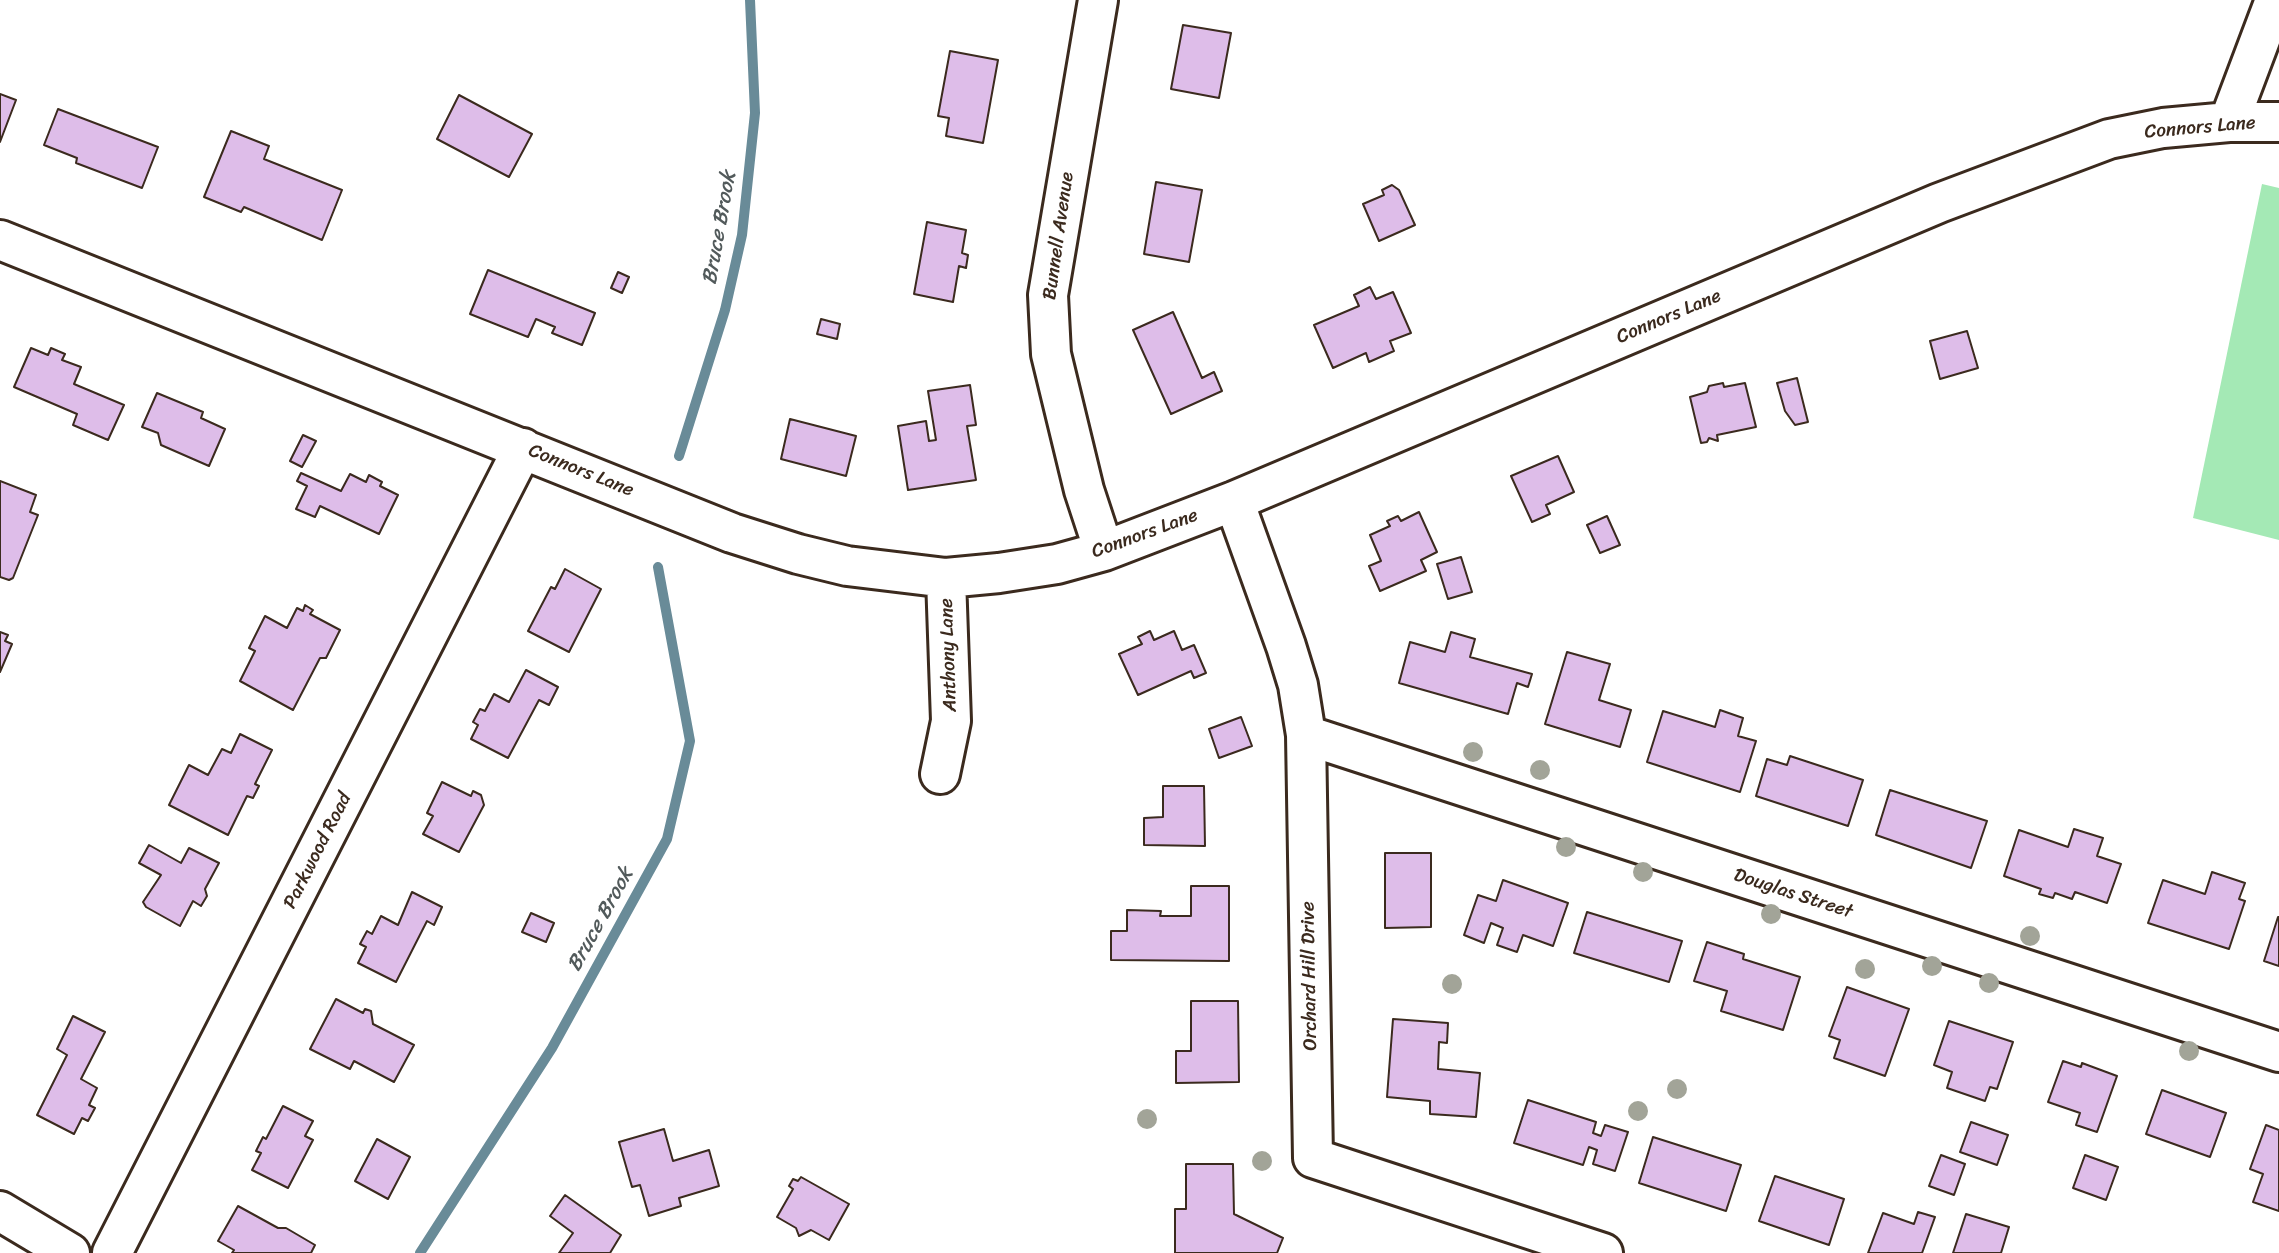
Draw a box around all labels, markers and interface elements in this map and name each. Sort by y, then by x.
street label: Connors Lane [2144,112,2256,144]
water label: Bruce Brook [698,170,742,286]
street label: Bunnell Avenue [1039,171,1079,301]
street label: Connors Lane [1613,285,1725,349]
street label: Connors Lane [525,440,637,502]
street label: Connors Lane [1089,504,1201,564]
street label: Anthony Lane [936,598,962,712]
street label: Parkwood Road [279,789,357,913]
water label: Bruce Brook [562,864,640,976]
street label: Douglas Street [1731,864,1855,924]
street label: Orchard Hill Drive [1297,901,1323,1051]

